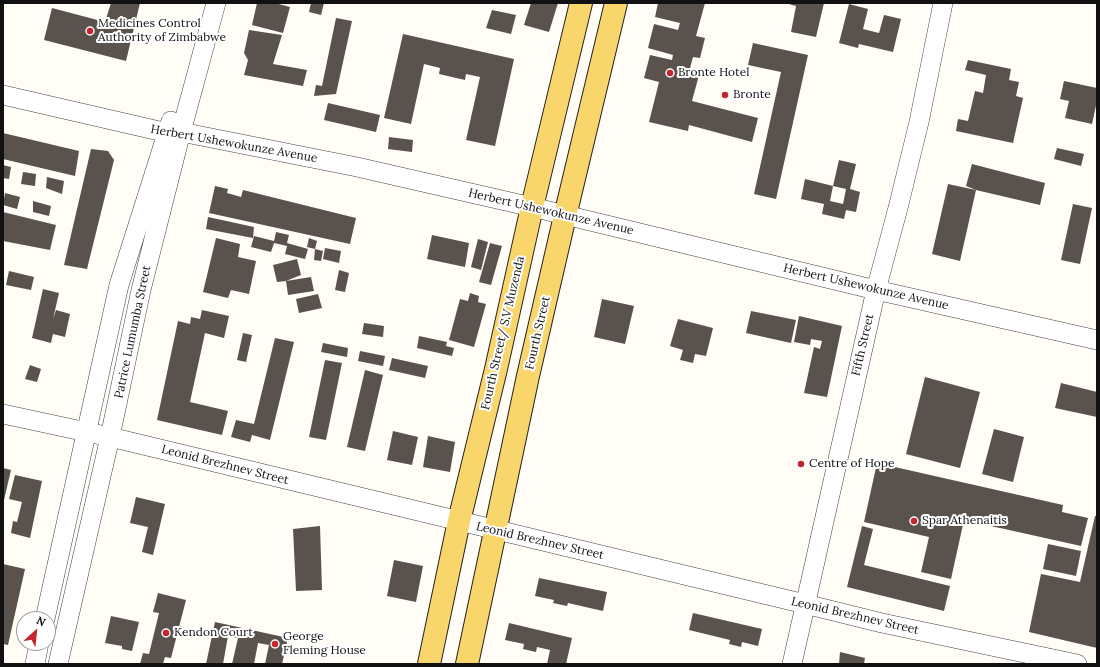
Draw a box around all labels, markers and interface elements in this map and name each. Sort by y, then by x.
place label: Medicines Control Authority of Zimbabwe [98,17,226,45]
marker: Medicines Control Authority of Zimbabwe [85,26,95,36]
place label: Bronte Hotel [678,66,750,80]
marker: Bronte Hotel [665,68,675,78]
place label: Bronte [733,88,771,102]
marker: Bronte [720,90,730,100]
street label: Herbert Ushewokunze Avenue [149,122,319,166]
street label: Herbert Ushewokunze Avenue [467,186,635,238]
street label: Fourth Street/ S.V Muzenda [478,255,528,411]
street label: Herbert Ushewokunze Avenue [782,261,950,313]
street label: Patrice Lumumba Street [112,264,154,400]
street label: Fourth Street [523,295,553,371]
street label: Fifth Street [849,313,877,377]
street label: Leonid Brezhnev Street [160,442,290,488]
place label: Centre of Hope [809,457,894,471]
marker: Centre of Hope [796,459,806,469]
place label: Spar Athenaitis [922,514,1007,528]
marker: Spar Athenaitis [909,516,919,526]
street label: Leonid Brezhnev Street [475,519,605,563]
street label: Leonid Brezhnev Street [790,594,920,638]
north arrow [16,611,56,651]
text: N [34,613,48,629]
place label: Kendon Court [174,626,253,640]
marker: Kendon Court [161,628,171,638]
place label: George Fleming House [283,630,366,658]
marker: George Fleming House [270,639,280,649]

